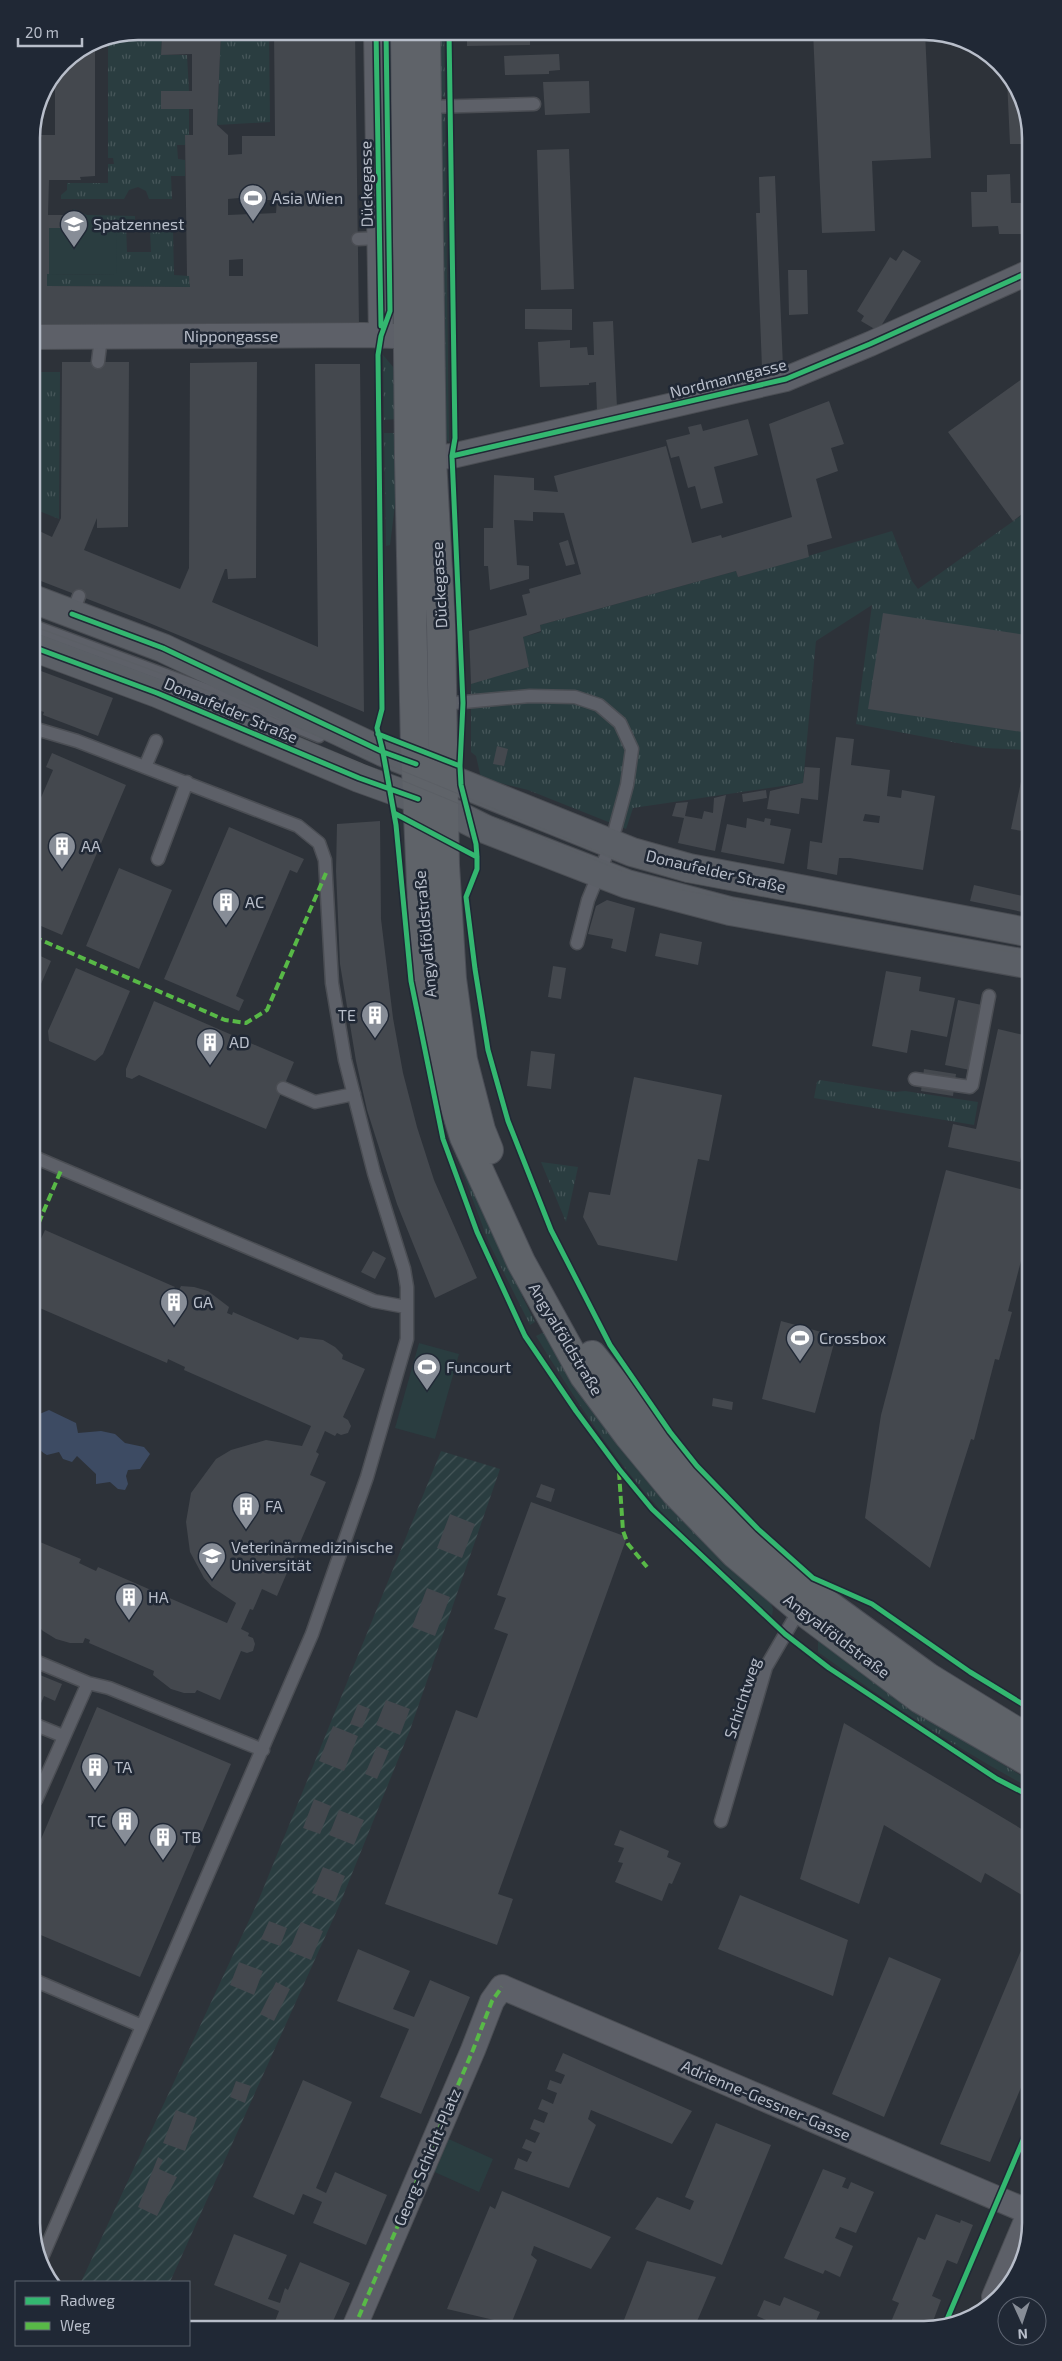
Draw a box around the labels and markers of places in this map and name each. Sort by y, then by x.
sports icon: Asia Wien [238,183,268,222]
place label: Asia Wien [272,188,343,207]
school or university icon: Spatzennest [59,209,89,248]
place label: Spatzennest [93,214,184,233]
building icon: AA [47,831,77,870]
place label: AA [81,836,101,855]
building icon: AC [211,887,241,926]
place label: AC [245,892,264,911]
building icon: TE [360,1000,390,1039]
place label: TE [338,1005,356,1024]
building icon: AD [195,1027,225,1066]
place label: AD [229,1032,250,1051]
building icon: GA [159,1287,189,1326]
place label: GA [193,1292,213,1311]
sports icon: Crossbox [785,1323,815,1362]
place label: Crossbox [819,1328,887,1347]
sports icon: Funcourt [412,1352,442,1391]
place label: Funcourt [446,1357,511,1376]
building icon: FA [231,1491,261,1530]
place label: FA [265,1496,283,1515]
place label: Veterinärmedizinische Universität [231,1537,393,1574]
school or university icon: Veterinärmedizinische Universität [197,1541,227,1580]
building icon: HA [114,1582,144,1621]
place label: HA [148,1587,169,1606]
building icon: TA [80,1752,110,1791]
place label: TA [114,1757,132,1776]
building icon: TC [110,1806,140,1845]
place label: TC [88,1811,106,1830]
building icon: TB [148,1822,178,1861]
place label: TB [182,1827,201,1846]

